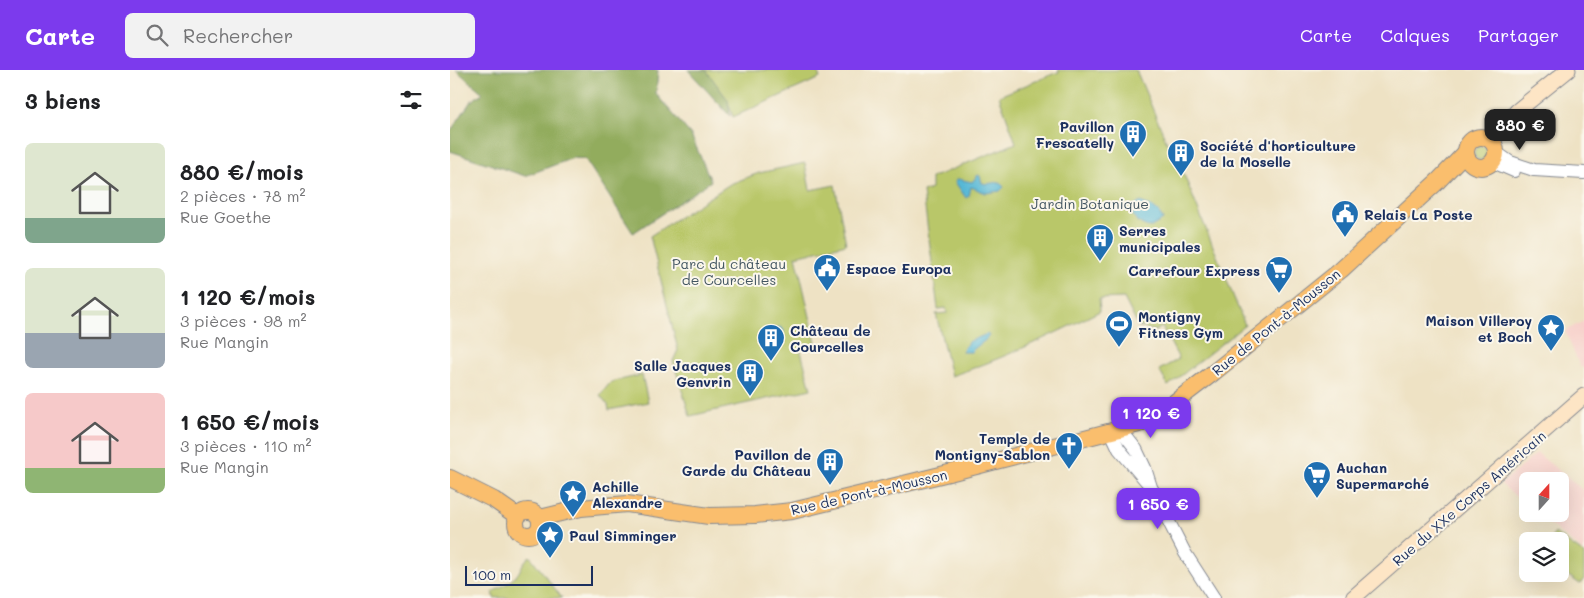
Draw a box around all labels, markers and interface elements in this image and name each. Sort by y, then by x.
search box [125,13,475,58]
text: Carte [25,20,95,51]
icon: search [143,21,171,49]
text: Rechercher [183,23,293,48]
text: Carte [1300,23,1352,47]
text: Calques [1380,23,1450,47]
text: Partager [1478,23,1559,47]
icon: filters [397,86,425,114]
text: 3 biens [25,87,101,114]
pin: 880 € [1485,108,1555,151]
text: 880 € [1496,114,1544,135]
place label: Pavillon Frescatelly [1036,117,1114,152]
building icon: Pavillon Frescatelly [1118,119,1148,158]
place label: Société d'horticulture de la Moselle [1200,136,1356,171]
building icon: Société d'horticulture de la Moselle [1166,138,1196,177]
text: 880 €/mois [180,158,304,185]
icon: home [65,163,125,223]
text: 2 pièces · 78 m² [180,185,306,206]
park label: Jardin Botanique [1031,194,1149,213]
public building icon: Relais La Poste [1330,199,1360,238]
place label: Relais La Poste [1364,205,1473,224]
text: Rue Goethe [180,206,271,227]
place label: Serres municipales [1119,221,1201,256]
building icon: Serres municipales [1085,223,1115,262]
public building icon: Espace Europa [812,253,842,292]
park label: Parc du château de Courcelles [672,254,786,289]
supermarket icon: Carrefour Express [1264,255,1294,294]
place label: Espace Europa [846,259,952,278]
place label: Carrefour Express [1128,261,1260,280]
street label: Rue de Pont-à-Mousson [1208,264,1344,380]
text: 1 120 €/mois [180,283,315,310]
icon: home [65,288,125,348]
place label: Montigny Fitness Gym [1138,307,1223,342]
sports icon: Montigny Fitness Gym [1104,309,1134,348]
text: 3 pièces · 98 m² [180,310,307,331]
place label: Maison Villeroy et Boch [1425,311,1532,346]
place icon: Maison Villeroy et Boch [1536,313,1566,352]
place label: Château de Courcelles [790,321,871,356]
building icon: Château de Courcelles [756,323,786,362]
text: Rue Mangin [180,331,269,352]
place label: Salle Jacques Genvrin [634,356,731,391]
building icon: Salle Jacques Genvrin [735,358,765,397]
pin: 1 120 € [1105,396,1197,439]
text: 1 120 € [1122,402,1180,423]
text: 1 650 €/mois [180,408,319,435]
icon: home [65,413,125,473]
street label: Rue du XXe Corps Américain [1388,426,1550,570]
place label: Temple de Montigny-Sablon [935,429,1050,464]
church icon: Temple de Montigny-Sablon [1054,431,1084,470]
text: 3 pièces · 110 m² [180,435,312,456]
place label: Pavillon de Garde du Château [682,445,811,480]
building icon: Pavillon de Garde du Château [815,447,845,486]
text: Rue Mangin [180,456,269,477]
place label: Auchan Supermarché [1336,458,1429,493]
supermarket icon: Auchan Supermarché [1302,460,1332,499]
street label: Rue de Pont-à-Mousson [789,465,949,519]
north arrow [1519,472,1569,522]
map controls [1519,472,1569,582]
place label: Achille Alexandre [592,477,662,512]
place icon: Achille Alexandre [558,479,588,518]
pin: 1 650 € [1112,488,1204,530]
text: 1 650 € [1128,493,1188,514]
place icon: Paul Simminger [535,520,565,559]
place label: Paul Simminger [569,526,676,545]
button: layers [1519,532,1569,582]
scale bar [465,563,592,586]
text: 100 m [472,565,511,584]

